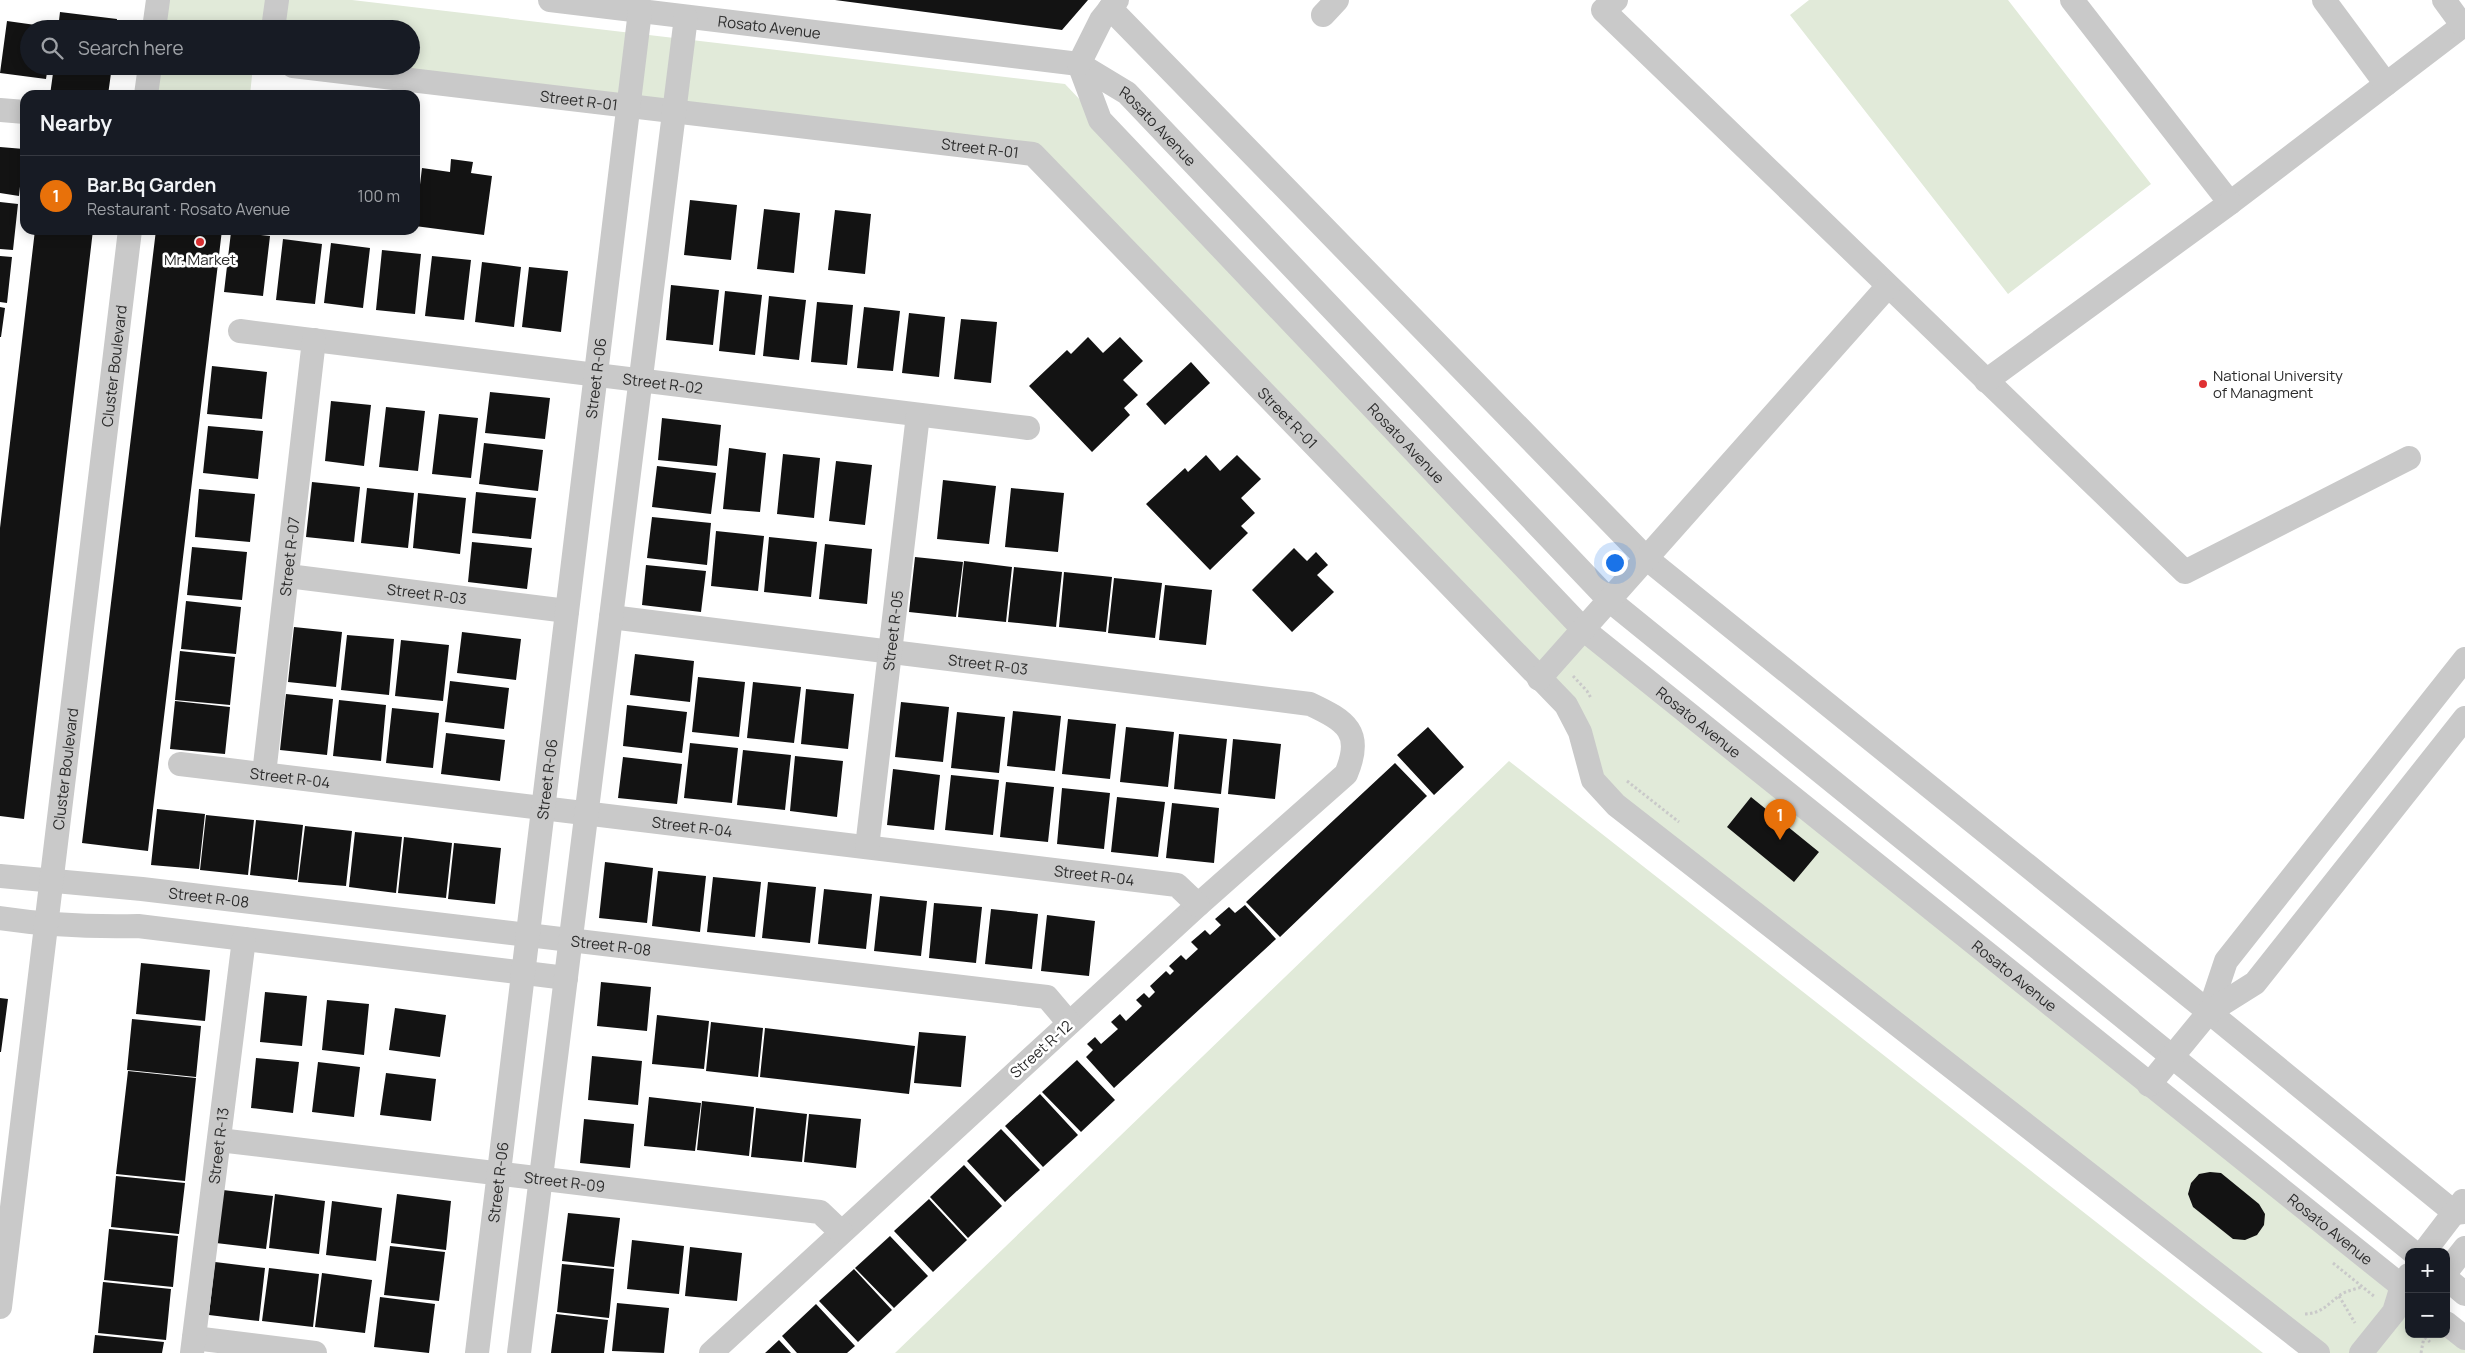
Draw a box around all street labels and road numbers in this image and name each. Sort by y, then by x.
street label: Rosato Avenue [717,10,822,43]
street label: Rosato Avenue [1116,81,1201,171]
street label: Street R-01 [539,85,619,115]
street label: Street R-01 [940,133,1020,163]
street label: Cluster Boulevard [96,304,131,428]
street label: Street R-06 [580,337,611,420]
street label: Street R-02 [622,368,704,398]
street label: Street R-01 [1253,382,1323,453]
street label: Rosato Avenue [1363,398,1450,488]
street label: Street R-07 [274,516,304,597]
street label: Street R-03 [386,578,468,609]
street label: Street R-05 [877,589,908,672]
street label: Street R-03 [947,649,1029,679]
street label: Rosato Avenue [1652,681,1746,763]
street label: Cluster Boulevard [47,707,83,831]
street label: Street R-06 [531,738,562,821]
street label: Street R-04 [249,762,332,793]
street label: Street R-04 [651,811,734,841]
street label: Street R-04 [1053,860,1136,890]
street label: Street R-08 [168,882,250,912]
street label: Street R-08 [570,930,652,960]
street label: Rosato Avenue [1968,935,2062,1016]
street label: Street R-12 [1005,1015,1077,1083]
street label: Street R-13 [203,1106,233,1185]
street label: Street R-06 [482,1141,513,1224]
street label: Street R-09 [523,1166,606,1197]
street label: Rosato Avenue [2284,1188,2378,1270]

